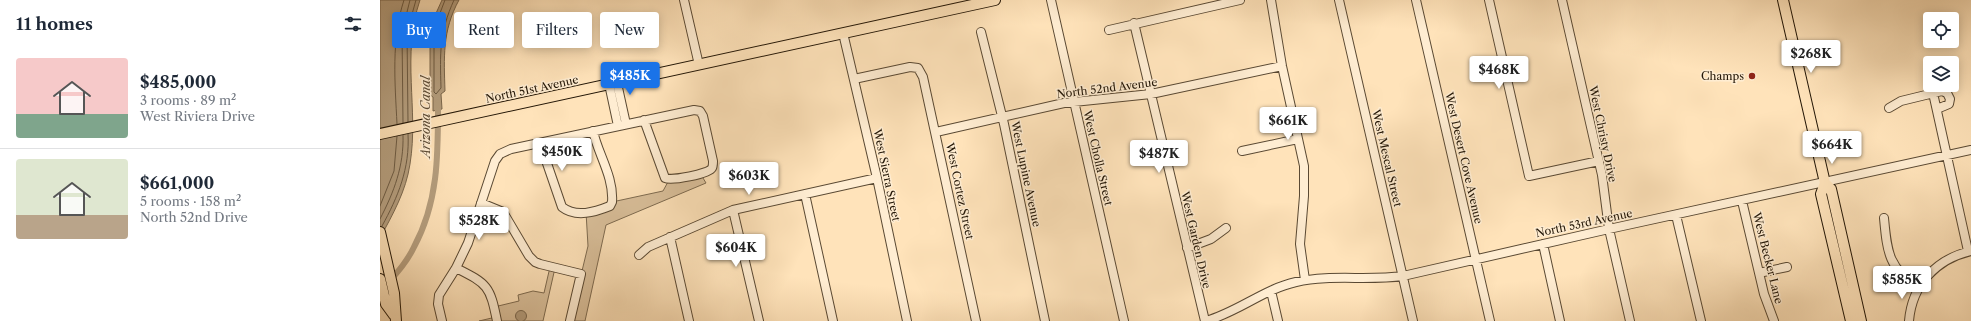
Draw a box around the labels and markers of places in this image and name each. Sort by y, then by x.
pin: $268K [1783,40,1839,74]
pin: $468K [1471,56,1527,90]
pin: $485K [602,62,658,96]
place label: Champs [1701,69,1744,83]
marker: Champs [1747,71,1757,81]
pin: $661K [1260,107,1316,141]
pin: $664K [1804,131,1860,165]
pin: $450K [534,138,590,172]
pin: $487K [1131,140,1187,174]
pin: $603K [721,162,777,196]
pin: $528K [451,207,507,241]
pin: $604K [708,234,764,268]
pin: $585K [1874,266,1930,300]

